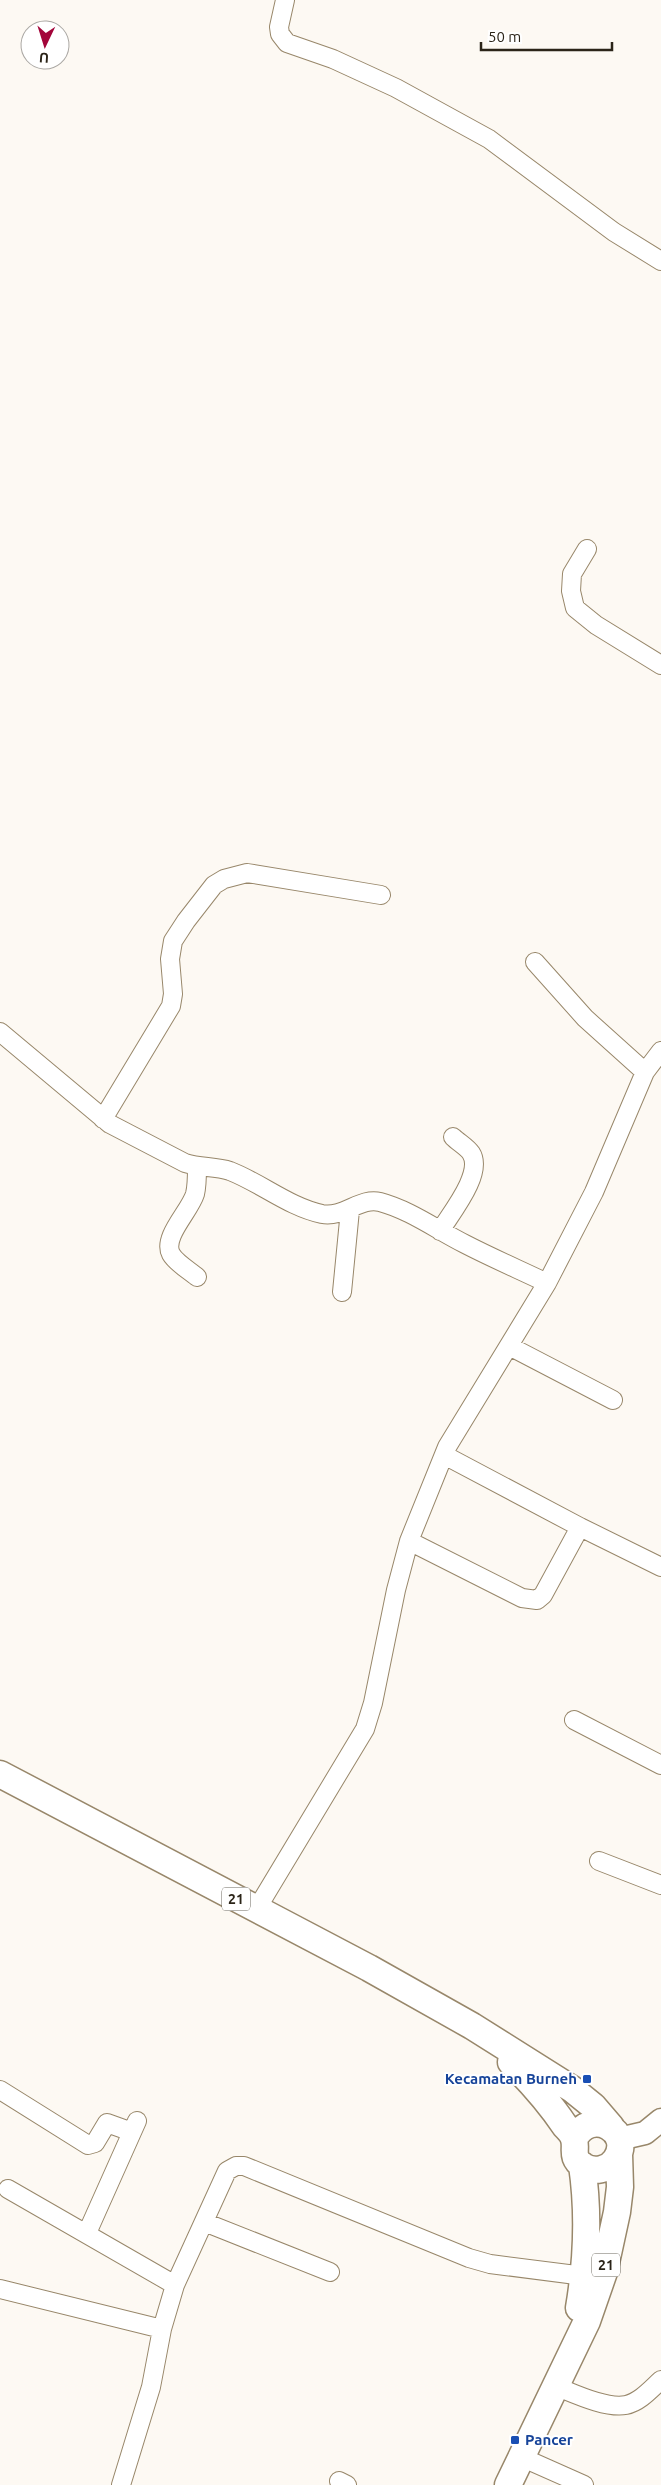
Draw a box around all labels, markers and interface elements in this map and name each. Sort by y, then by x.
north arrow [20,20,70,70]
scale bar [481,20,612,52]
text: 50 m [488,28,521,45]
text: U [39,50,50,66]
road number: 21 [222,1888,250,1910]
place label: Kecamatan Burneh [445,2070,577,2087]
marker: Kecamatan Burneh [581,2073,593,2085]
road number: 21 [592,2254,620,2276]
place label: Pancer [525,2431,574,2448]
marker: Pancer [509,2434,521,2446]

